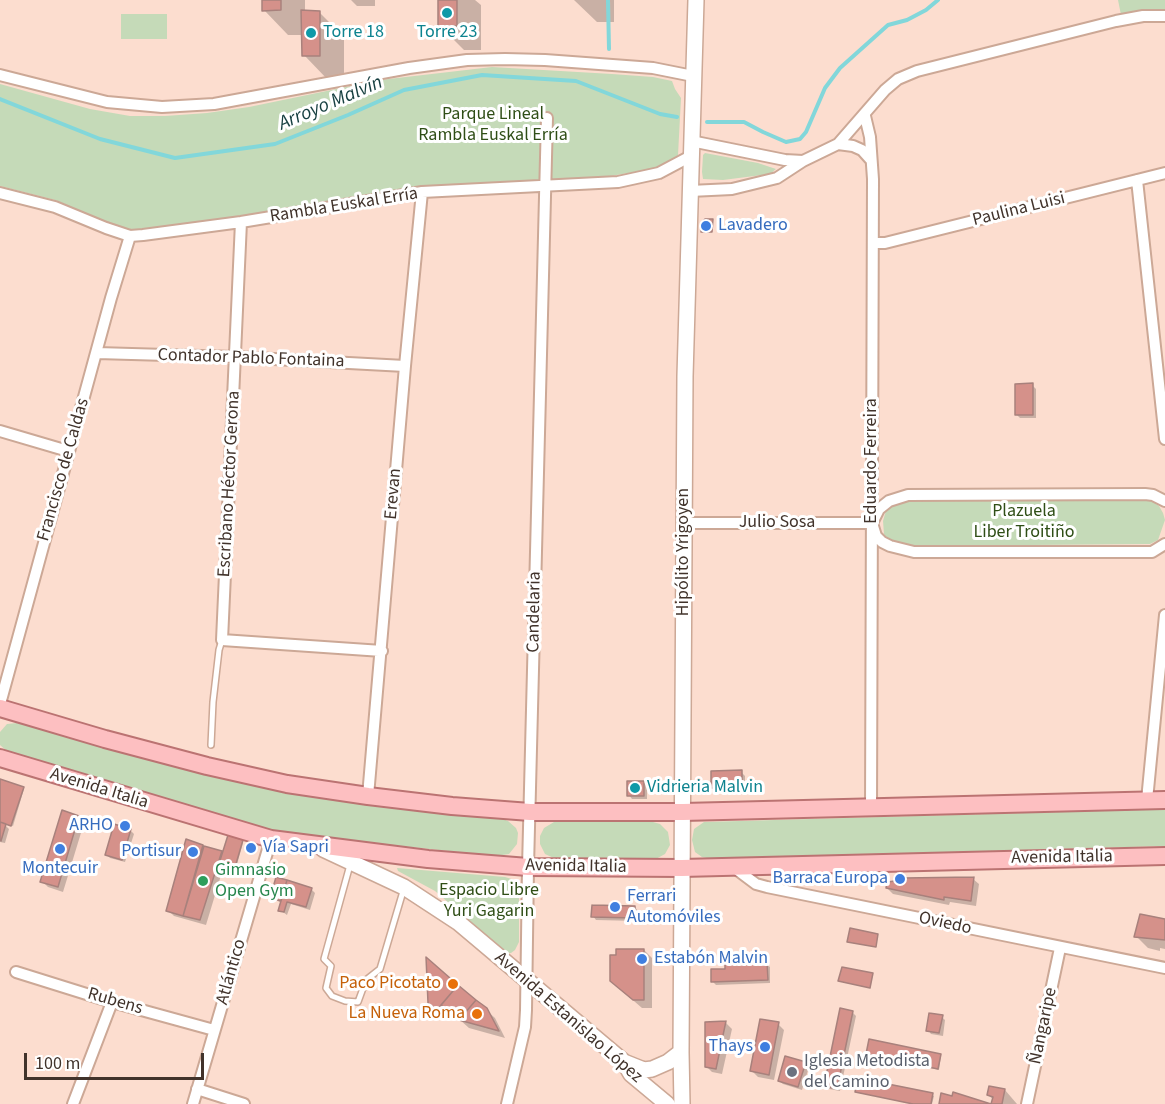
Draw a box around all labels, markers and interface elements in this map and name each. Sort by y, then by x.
marker: Torre 23 [440,6,454,20]
place label: Torre 18 [323,22,384,44]
place label: Torre 23 [417,22,477,44]
marker: Torre 18 [304,26,318,40]
water label: Arroyo Malvín [275,71,387,137]
park label: Parque Lineal Rambla Euskal Erría [418,104,568,146]
street label: Rambla Euskal Erría [268,184,420,228]
street label: Paulina Luisi [971,188,1067,232]
place label: Lavadero [718,215,788,237]
marker: Lavadero [699,219,713,233]
street label: Contador Pablo Fontaina [157,345,345,373]
street label: Escribano Héctor Gerona [214,390,246,578]
street label: Francisco de Caldas [33,396,95,544]
street label: Eduardo Ferreira [861,398,883,524]
street label: Erevan [381,467,407,521]
street label: Hipólito Yrigoyen [673,488,695,616]
park label: Plazuela Liber Troitiño [973,501,1075,544]
street label: Julio Sosa [739,512,815,534]
street label: Candelaria [523,571,547,653]
street label: Avenida Italia [47,764,151,814]
place label: Vidrieria Malvin [647,777,763,799]
marker: Vidrieria Malvin [628,781,642,795]
place label: ARHO [69,815,113,837]
marker: ARHO [118,819,132,833]
place label: Vía Sapri [263,837,329,859]
place label: Portisur [121,841,181,863]
marker: Vía Sapri [244,841,258,855]
marker: Montecuir [53,842,67,856]
marker: Portisur [186,845,200,859]
street label: Avenida Italia [1011,846,1113,870]
street label: Avenida Italia [525,855,627,879]
place label: Montecuir [22,858,98,880]
place label: Gimnasio Open Gym [215,860,294,902]
place label: Barraca Europa [773,868,888,890]
marker: Barraca Europa [893,872,907,886]
marker: Gimnasio Open Gym [196,874,210,888]
park label: Espacio Libre Yuri Gagarin [439,880,539,922]
place label: Ferrari Automóviles [627,886,721,928]
marker: Ferrari Automóviles [608,900,622,914]
street label: Oviedo [917,908,973,940]
street label: Atlántico [212,937,252,1007]
street label: Avenida Estanislao López [490,948,646,1088]
place label: Estabón Malvin [654,948,768,970]
marker: Estabón Malvin [635,952,649,966]
place label: Paco Picotato [339,973,441,995]
marker: Paco Picotato [446,977,460,991]
street label: Rubens [85,984,145,1020]
street label: Ñangaripe [1025,986,1063,1066]
place label: La Nueva Roma [349,1003,465,1025]
marker: La Nueva Roma [470,1007,484,1021]
place label: Thays [709,1036,753,1058]
marker: Thays [758,1040,772,1054]
scale bar [27,1041,207,1079]
text: 100 m [35,1051,80,1076]
place label: Iglesia Metodista del Camino [804,1051,930,1094]
marker: Iglesia Metodista del Camino [785,1065,799,1079]

